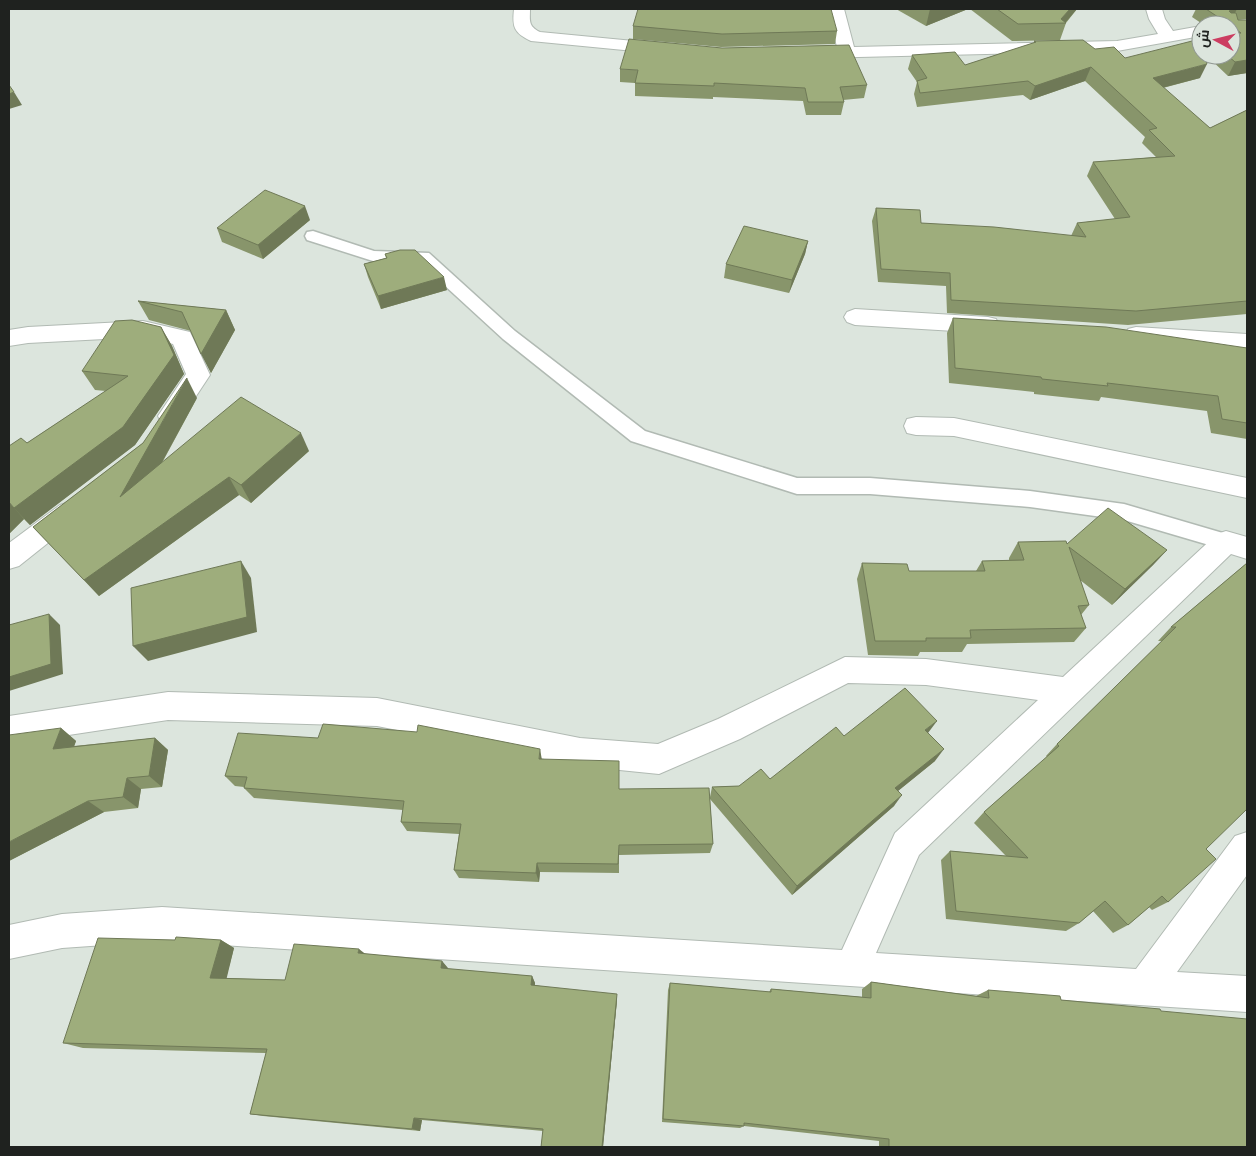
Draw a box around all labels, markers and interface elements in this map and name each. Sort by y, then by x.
north arrow [1191,15,1241,65]
text: ش [1191,28,1214,49]

